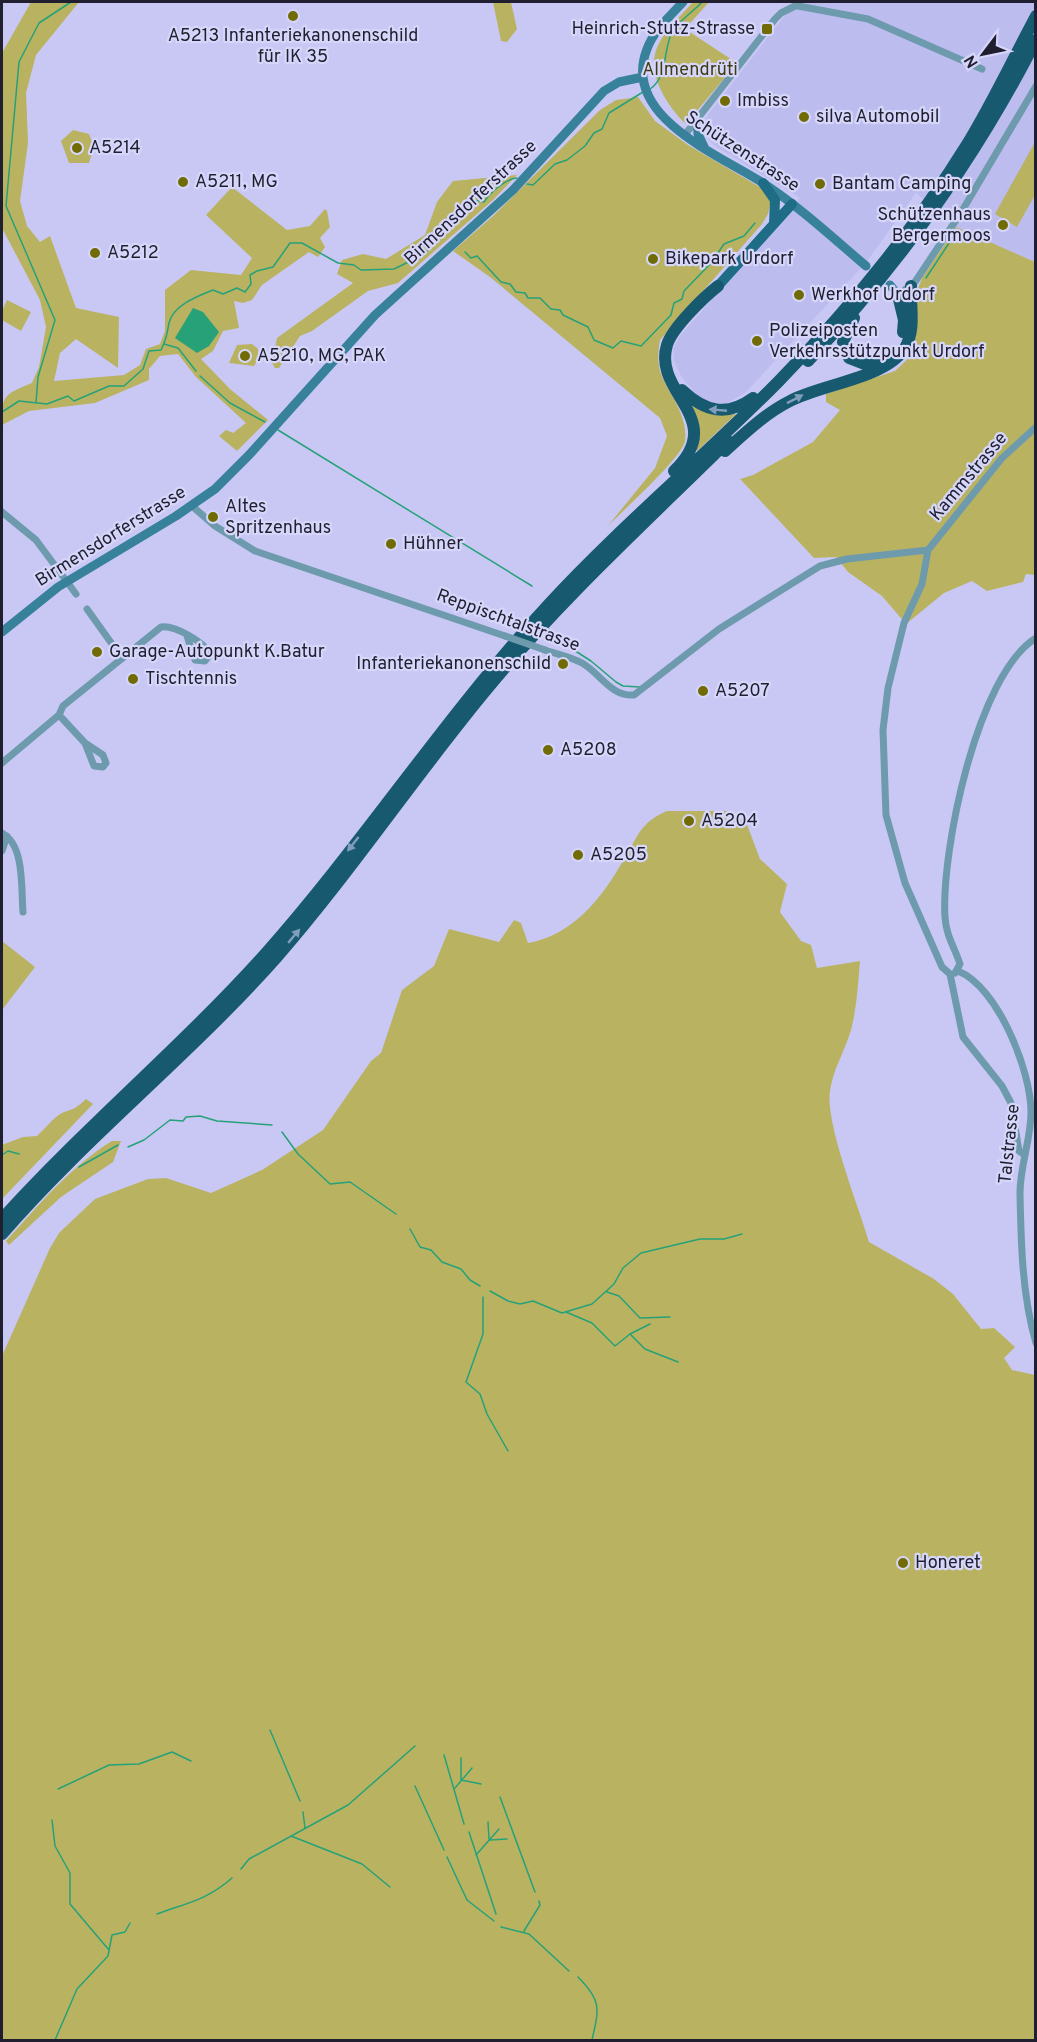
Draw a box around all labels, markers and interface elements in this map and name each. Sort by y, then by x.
marker: A5213 Infanteriekanonenschild für IK 35 [286,9,300,23]
place label: Heinrich-Stutz-Strasse [571,18,755,41]
marker: Heinrich-Stutz-Strasse [760,22,774,36]
north arrow [953,24,1013,84]
place label: A5213 Infanteriekanonenschild für IK 35 [168,25,418,69]
text: N [960,51,984,71]
park label: Allmendrüti [642,59,738,82]
place label: Imbiss [737,90,789,113]
marker: Imbiss [718,94,732,108]
street label: Schützenstrasse [680,106,804,198]
place label: silva Automobil [816,106,939,129]
marker: silva Automobil [797,110,811,124]
street label: Birmensdorferstrasse [400,135,542,271]
place label: A5214 [89,137,141,160]
marker: A5214 [70,141,84,155]
place label: A5211, MG [195,171,278,194]
place label: Bantam Camping [832,173,971,196]
marker: A5211, MG [176,175,190,189]
marker: Bantam Camping [813,177,827,191]
place label: Schützenhaus Bergermoos [877,204,991,248]
marker: Schützenhaus Bergermoos [996,218,1010,232]
place label: A5212 [107,242,159,265]
marker: A5212 [88,246,102,260]
place label: Bikepark Urdorf [665,248,793,271]
marker: Bikepark Urdorf [646,252,660,266]
place label: Werkhof Urdorf [811,284,935,307]
marker: Werkhof Urdorf [792,288,806,302]
place label: Polizeiposten Verkehrsstützpunkt Urdorf [769,320,984,364]
marker: Polizeiposten Verkehrsstützpunkt Urdorf [750,334,764,348]
place label: A5210, MG, PAK [257,345,386,368]
marker: A5210, MG, PAK [238,349,252,363]
one-way arrow [786,394,803,403]
one-way arrow [709,405,728,414]
street label: Kammstrasse [925,428,1013,526]
street label: Birmensdorferstrasse [31,481,191,593]
place label: Altes Spritzenhaus [225,496,331,540]
marker: Altes Spritzenhaus [206,510,220,524]
place label: Hühner [403,533,463,556]
marker: Hühner [384,537,398,551]
street label: Reppischtalstrasse [433,584,583,658]
place label: Garage-Autopunkt K.Batur [109,641,325,664]
marker: Garage-Autopunkt K.Batur [90,645,104,659]
place label: Infanteriekanonenschild [356,653,551,676]
marker: Infanteriekanonenschild [556,657,570,671]
place label: Tischtennis [145,668,237,691]
marker: Tischtennis [126,672,140,686]
place label: A5207 [715,680,770,703]
marker: A5207 [696,684,710,698]
place label: A5208 [560,739,617,762]
marker: A5208 [541,743,555,757]
place label: A5204 [701,810,758,833]
marker: A5204 [682,814,696,828]
one-way arrow [347,836,359,852]
place label: A5205 [590,844,647,867]
marker: A5205 [571,848,585,862]
one-way arrow [287,929,300,944]
street label: Talstrasse [994,1103,1026,1185]
place label: Honeret [915,1552,981,1575]
marker: Honeret [896,1556,910,1570]

